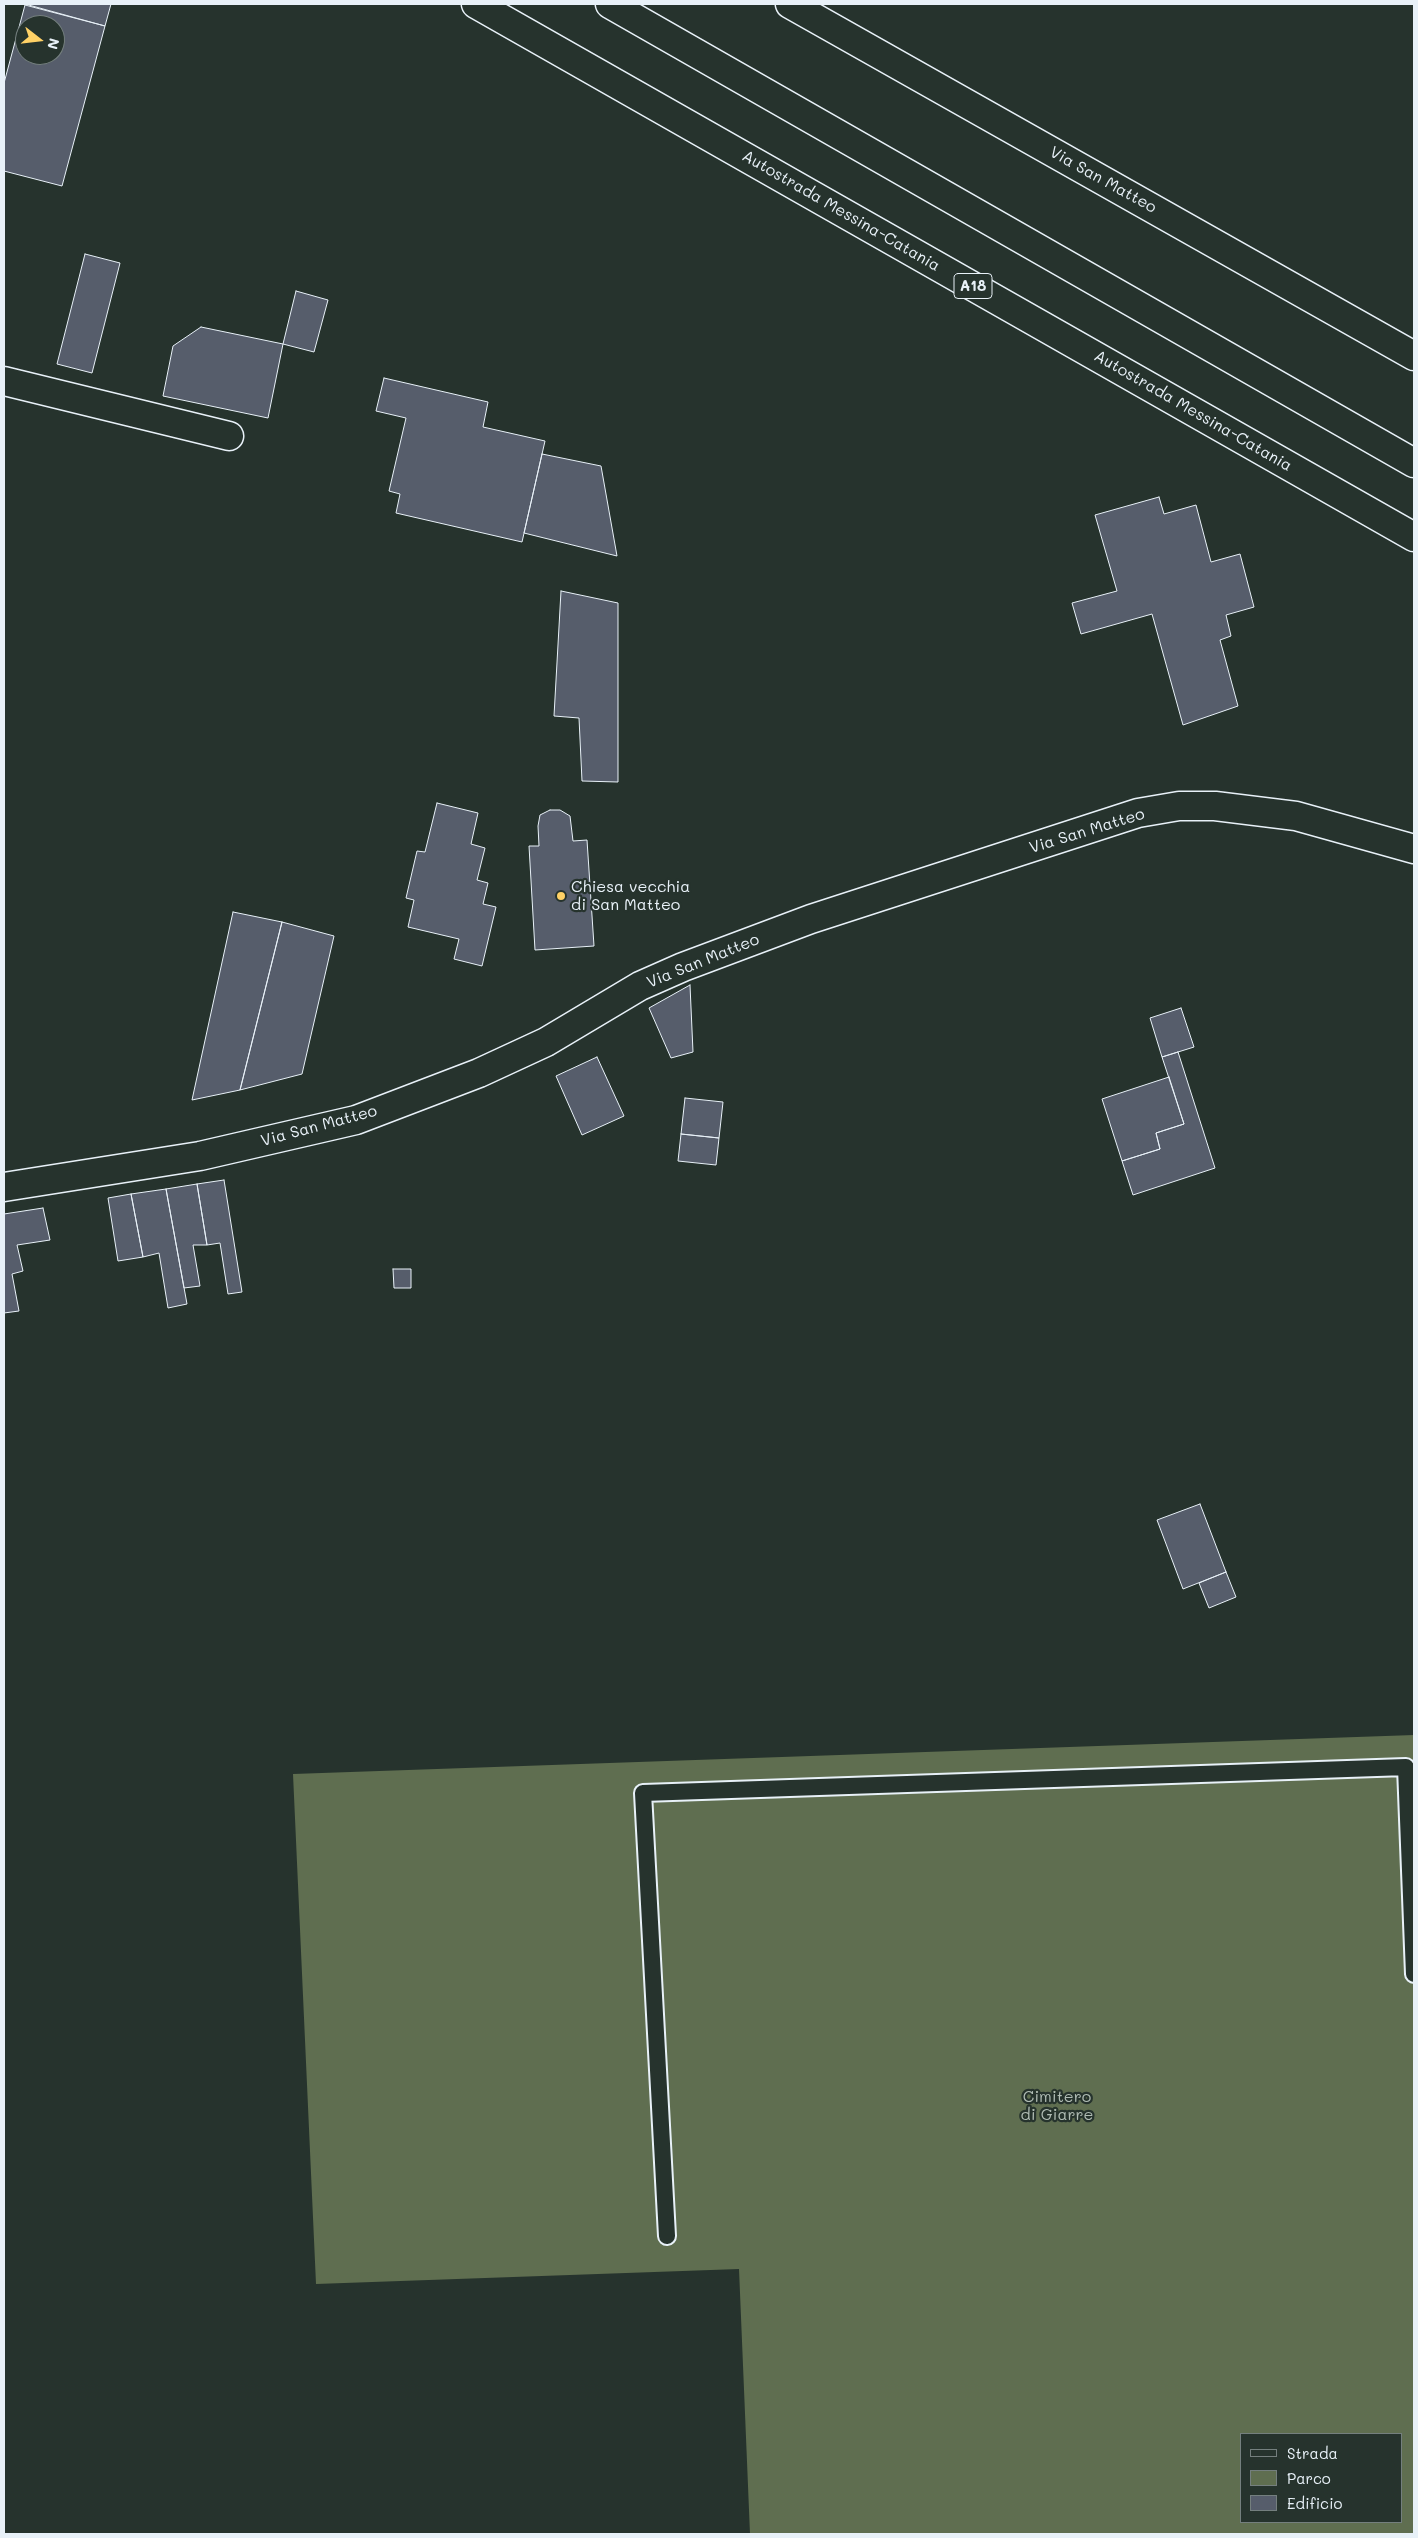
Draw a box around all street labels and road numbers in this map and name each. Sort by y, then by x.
street label: Via San Matteo [1046,143,1160,217]
street label: Autostrada Messina-Catania [739,146,943,276]
road number: A18 [954,274,992,298]
street label: Autostrada Messina-Catania [1091,346,1295,476]
street label: Via San Matteo [1027,804,1147,858]
street label: Via San Matteo [644,930,762,992]
street label: Via San Matteo [259,1101,379,1151]

